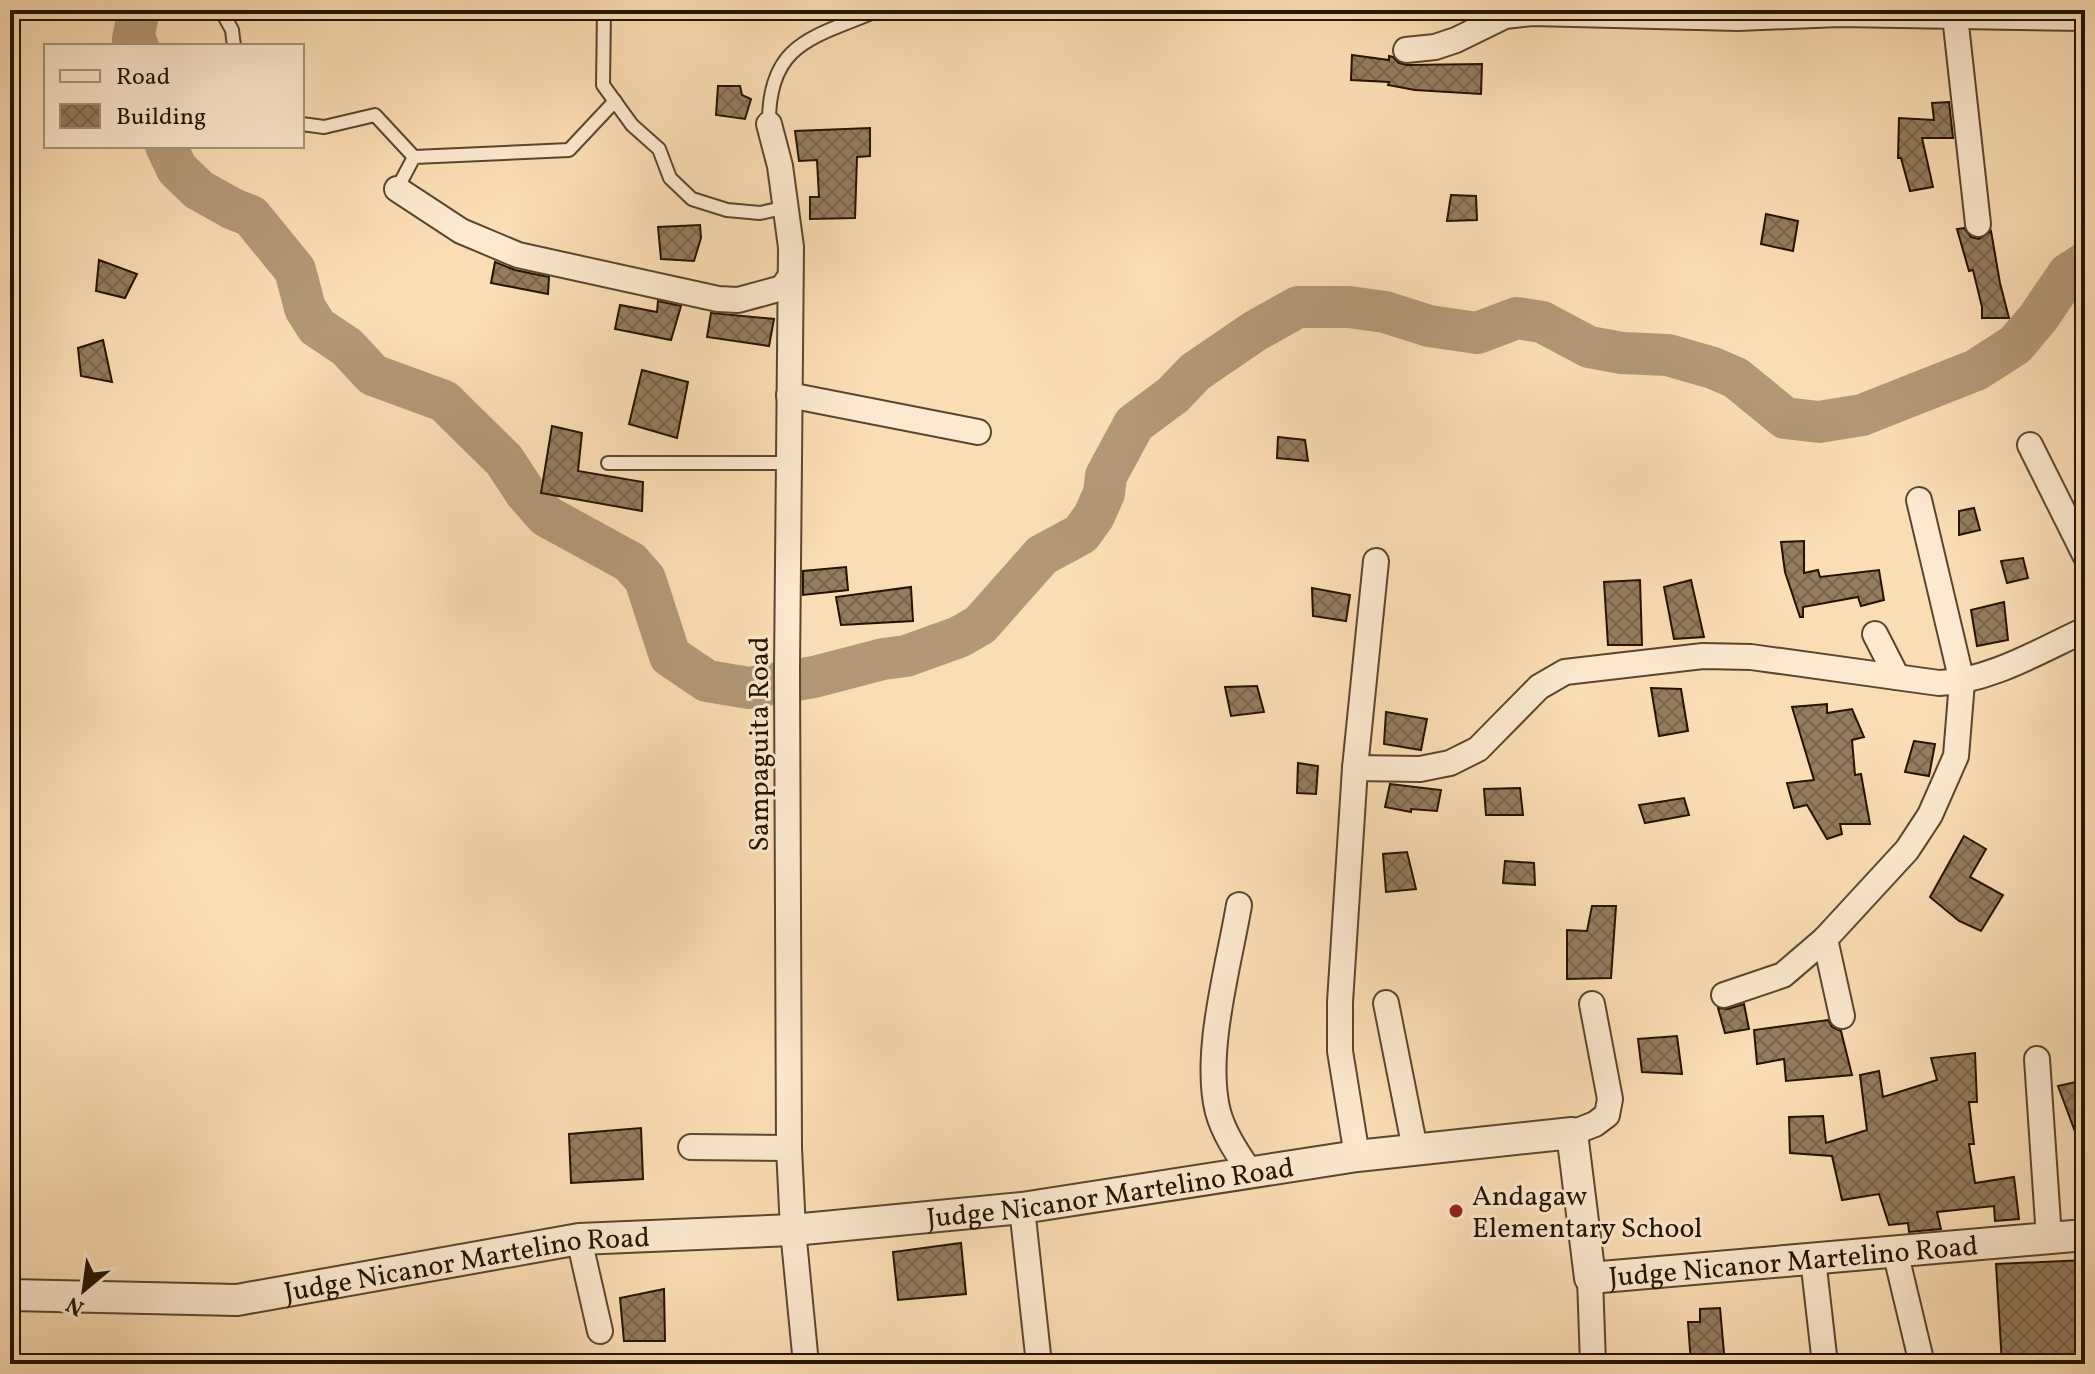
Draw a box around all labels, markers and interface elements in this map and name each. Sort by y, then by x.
legend [44,44,304,148]
text: Road [116,61,170,95]
text: Building [116,101,206,135]
street label: Sampaguita Road [741,636,780,852]
street label: Judge Nicanor Martelino Road [925,1149,1297,1239]
place label: Andagaw Elementary School [1472,1178,1703,1249]
marker: Andagaw Elementary School [1447,1202,1465,1220]
street label: Judge Nicanor Martelino Road [281,1219,651,1313]
street label: Judge Nicanor Martelino Road [1607,1227,1980,1298]
north arrow [44,1250,124,1330]
text: N [61,1288,90,1323]

